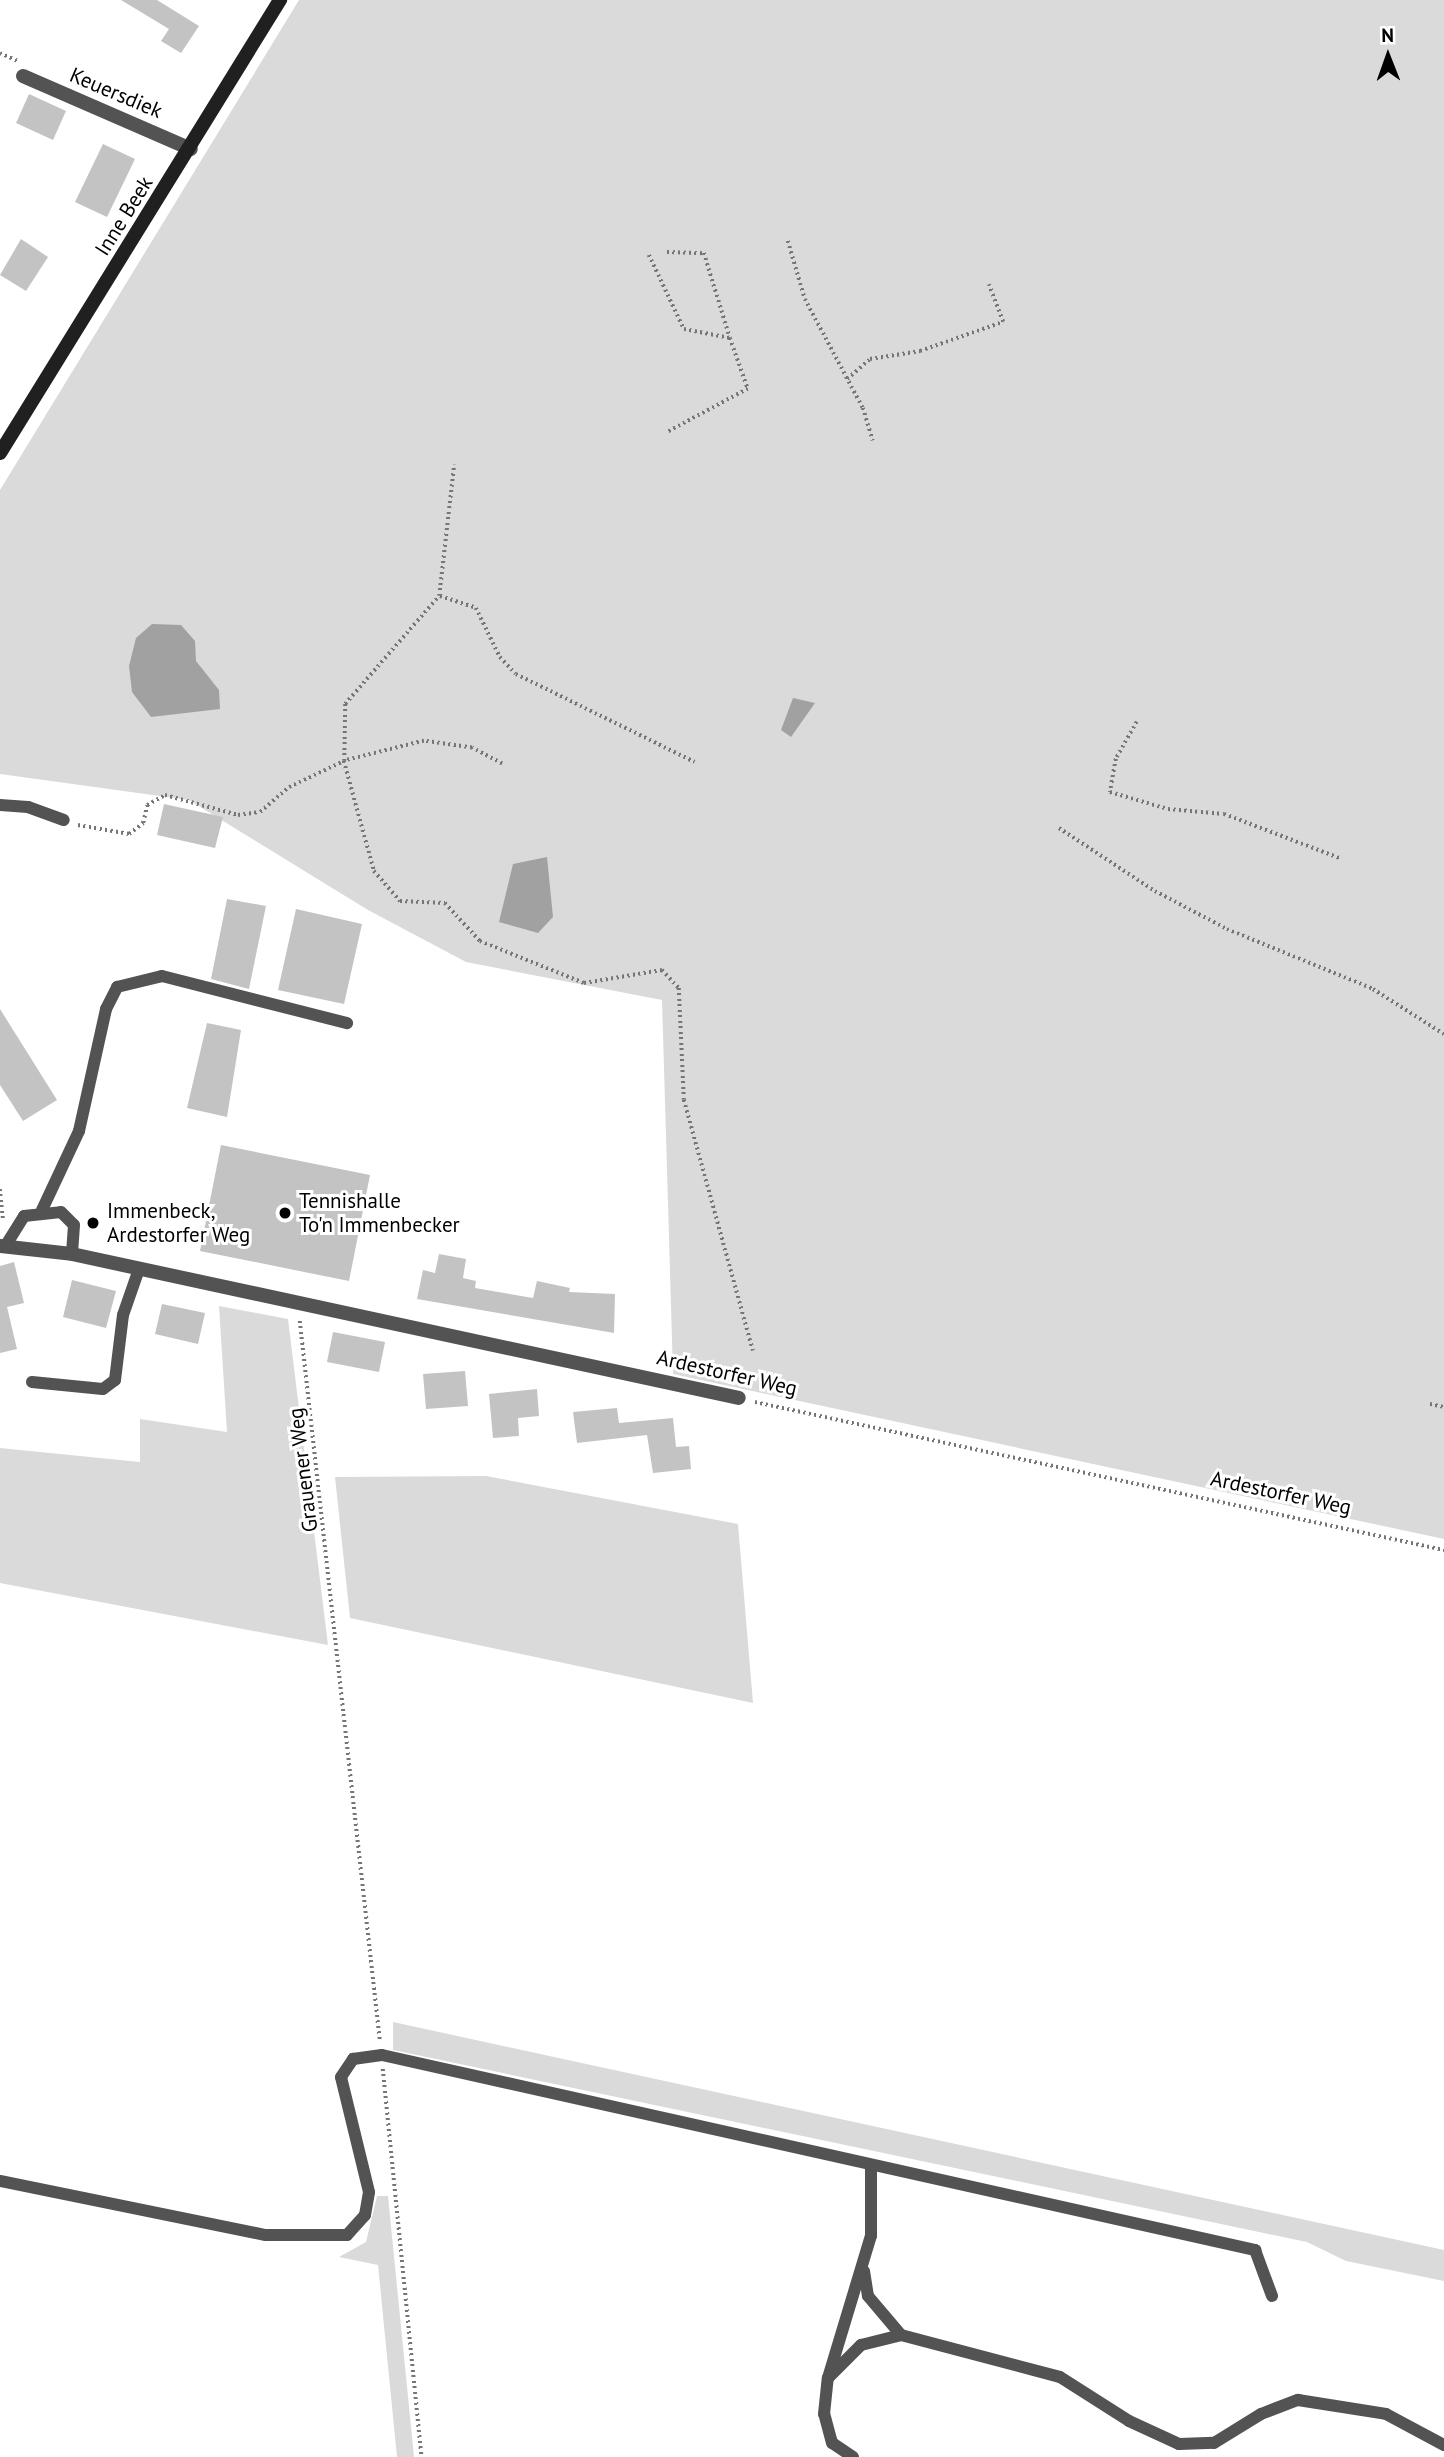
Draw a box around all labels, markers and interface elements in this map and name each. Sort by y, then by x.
north arrow [1353,21,1423,91]
text: N [1381,23,1394,47]
street label: Keuersdiek [66,62,166,124]
street label: Inne Beek [90,172,158,260]
place label: Tennishalle To'n Immenbecker [299,1188,460,1238]
place label: Immenbeck, Ardestorfer Weg [107,1198,251,1248]
marker: Tennishalle To'n Immenbecker [277,1205,293,1221]
marker: Immenbeck, Ardestorfer Weg [85,1215,101,1231]
street label: Ardestorfer Weg [654,1345,800,1401]
street label: Grauener Weg [283,1406,323,1534]
street label: Ardestorfer Weg [1208,1466,1354,1520]

